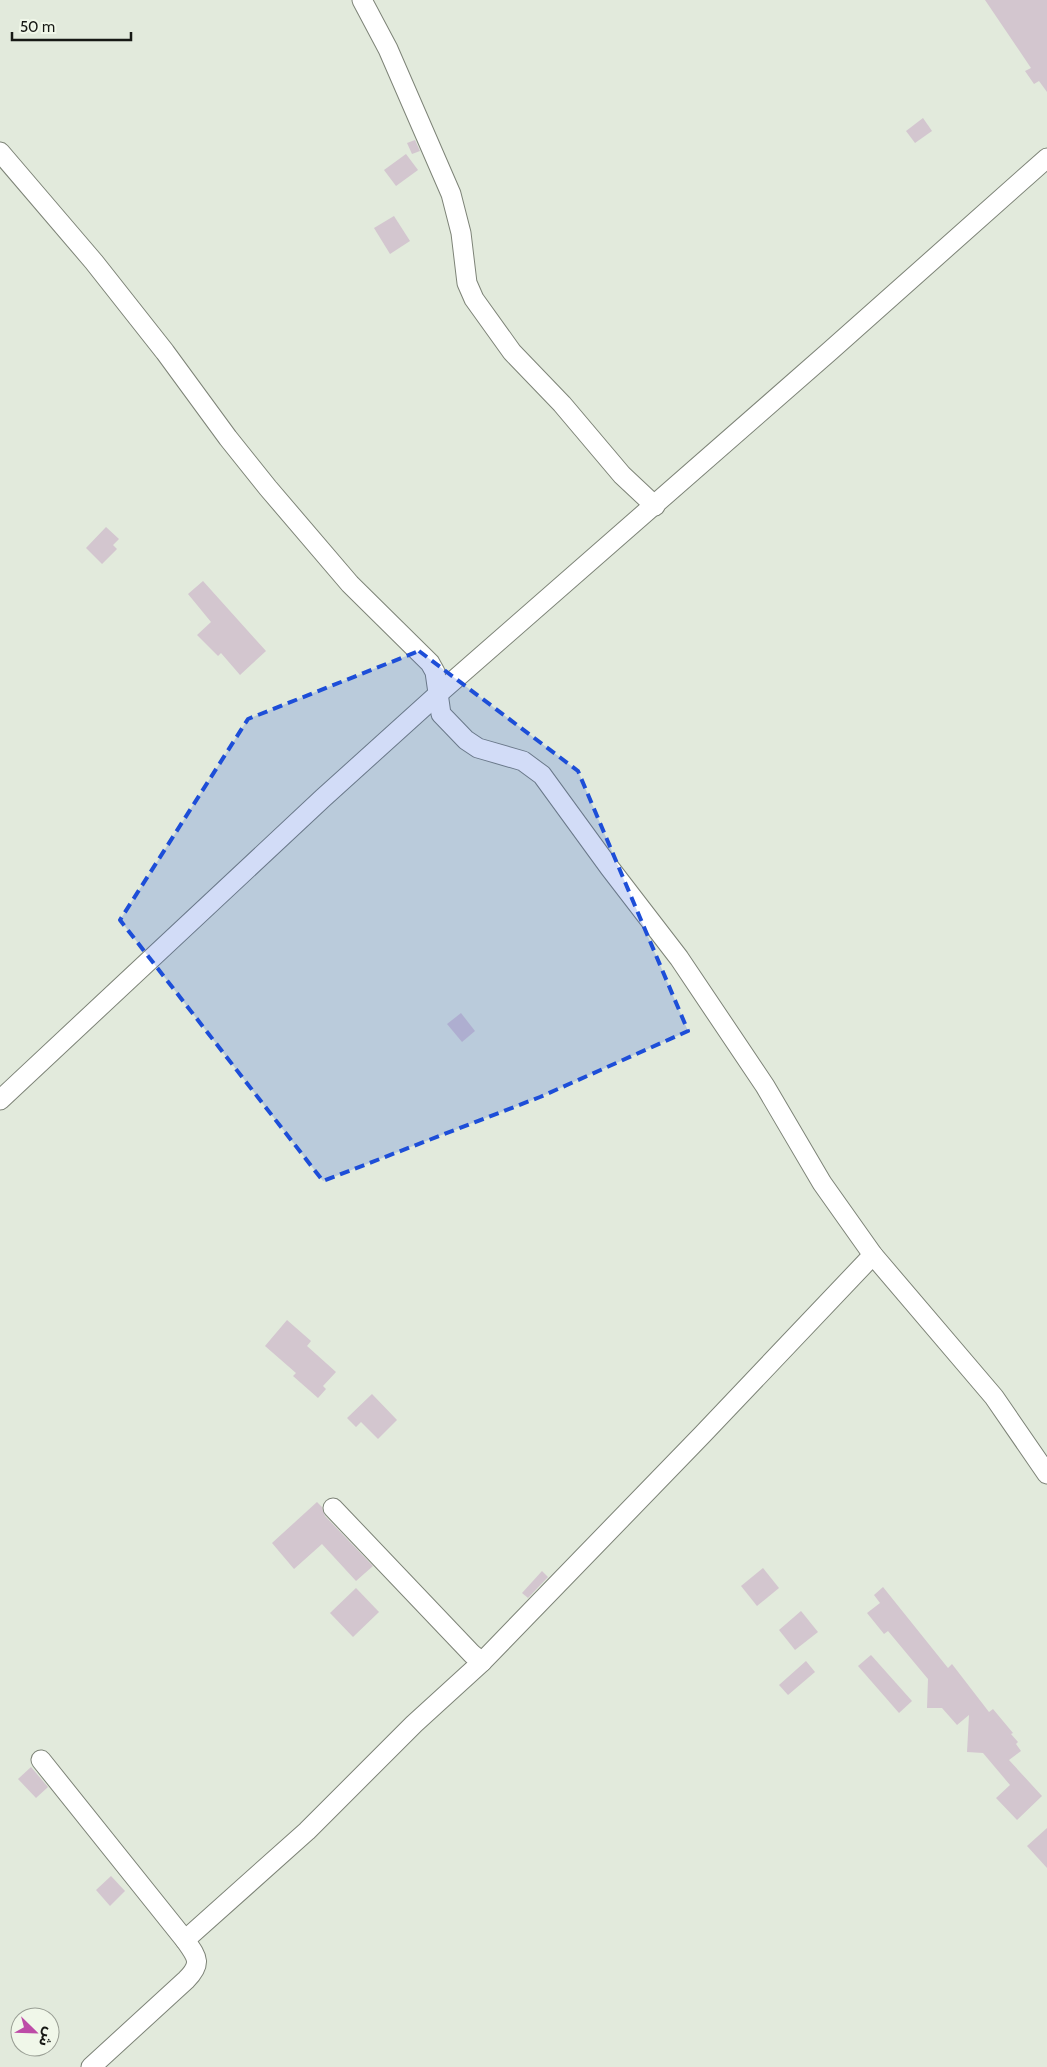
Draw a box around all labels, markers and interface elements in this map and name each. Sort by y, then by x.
scale bar [12,10,131,42]
text: 50 m [20,18,55,36]
north arrow [10,2007,60,2057]
text: ش [35,2025,59,2049]

